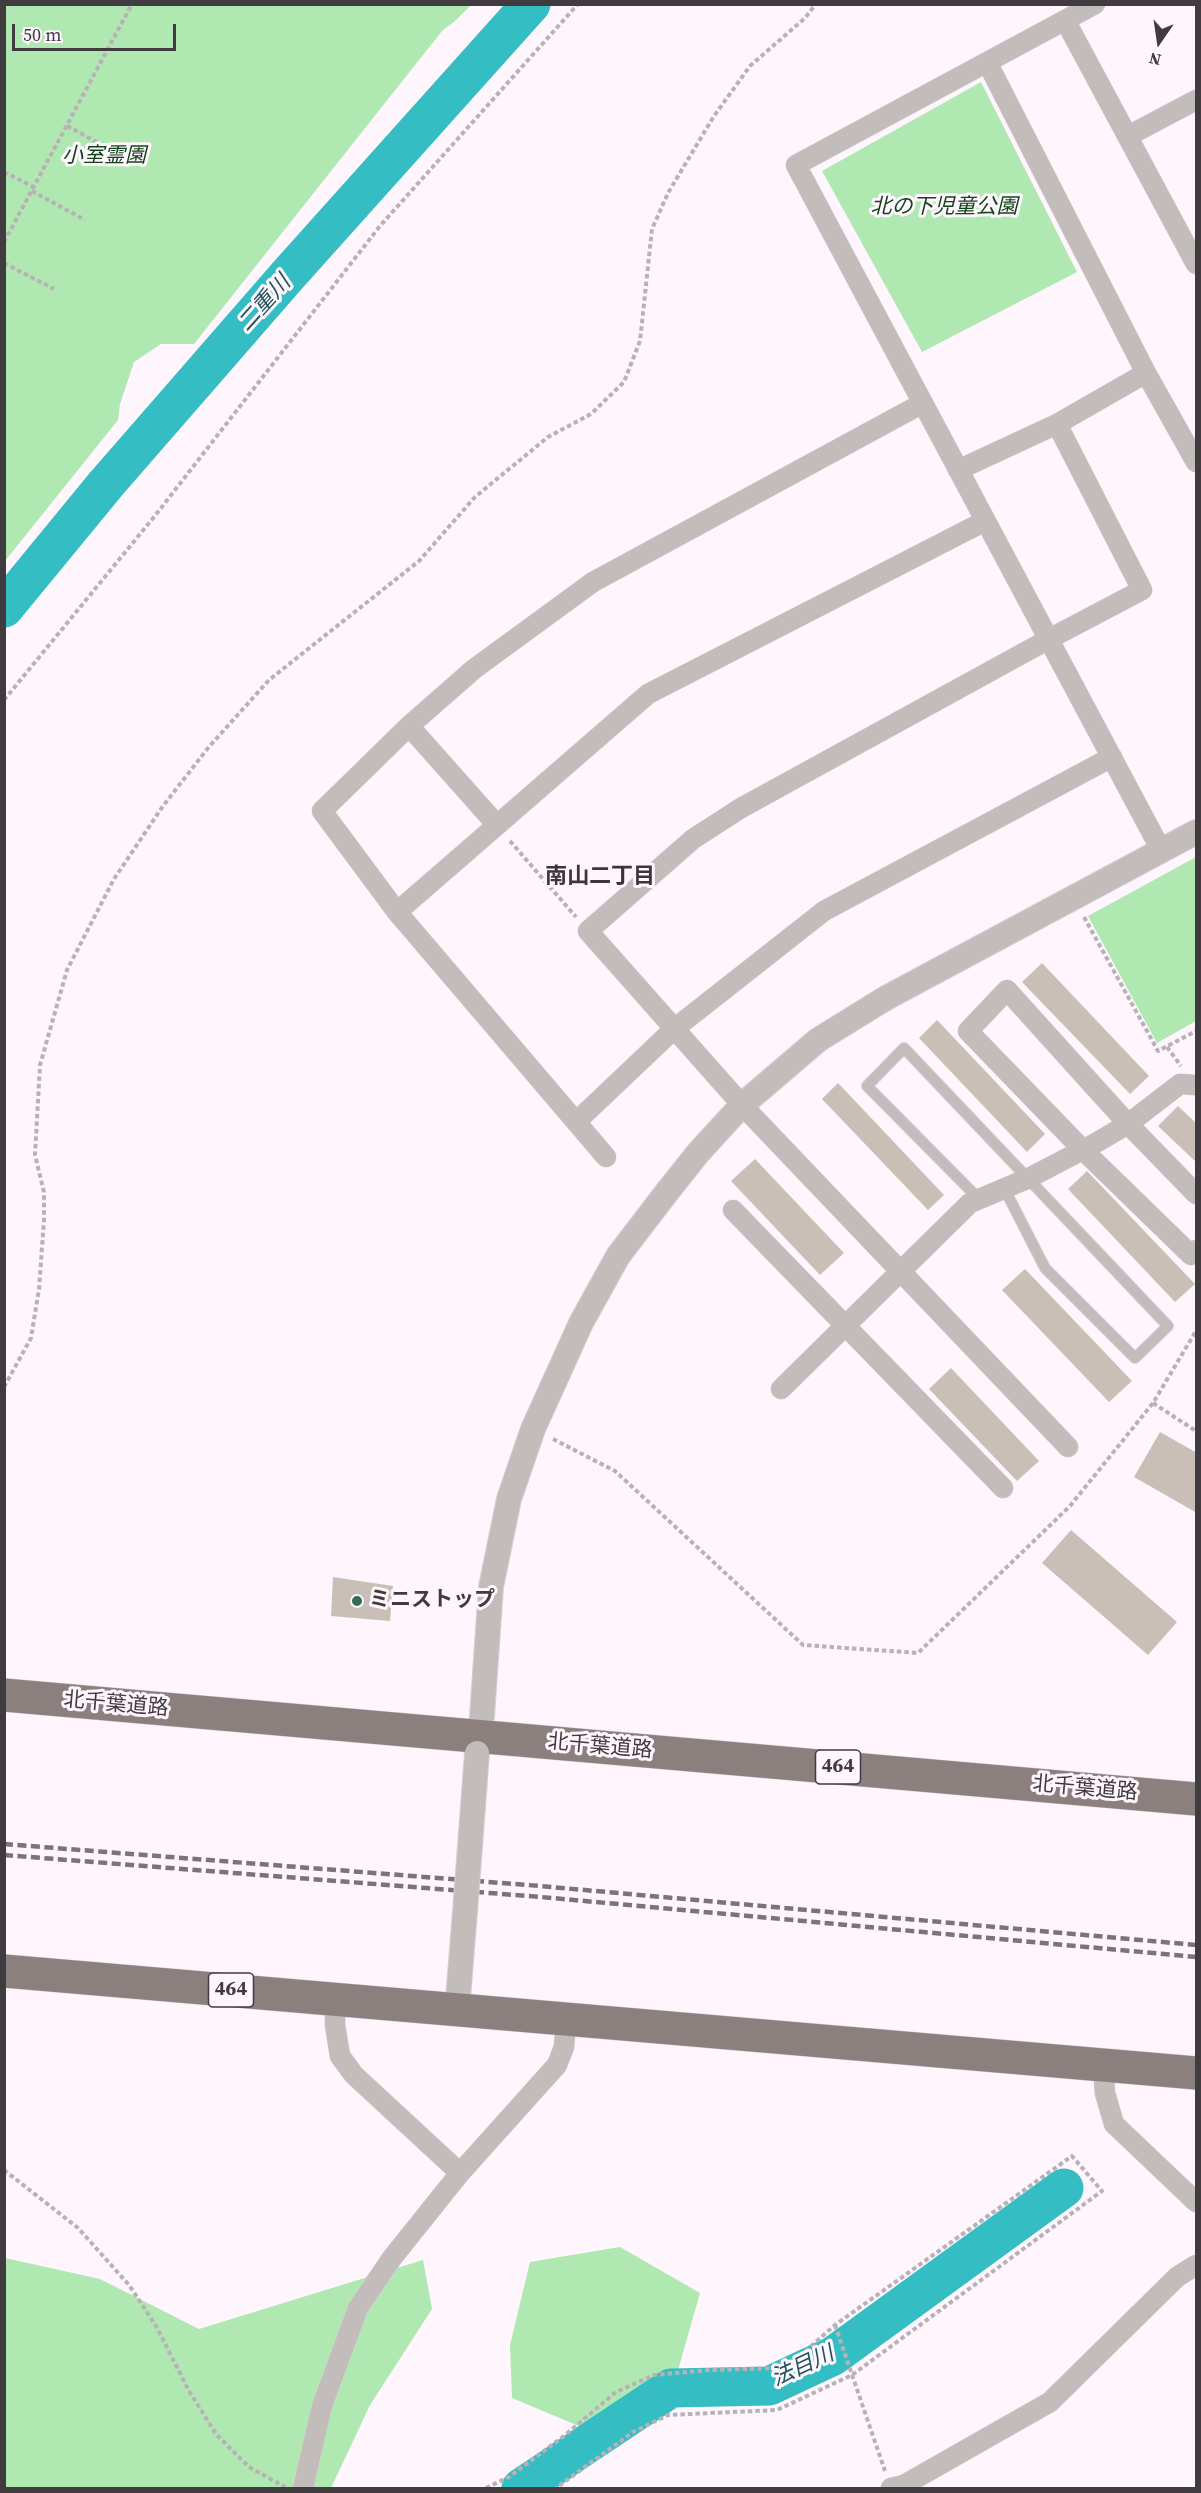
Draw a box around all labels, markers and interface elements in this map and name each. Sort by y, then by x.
scale bar [15,12,178,50]
north arrow [1129,12,1189,72]
text: 50 m [23,22,61,47]
text: N [1147,48,1163,72]
park label: 小室霊園 [62,144,146,170]
park label: 北の下児童公園 [871,195,1017,221]
water label: 二重川 [233,271,297,337]
district label: 南山二丁目 [545,864,655,890]
place label: ミニストップ [369,1588,495,1614]
marker: ミニストップ [350,1594,364,1608]
street label: 北千葉道路 [63,1688,169,1722]
street label: 北千葉道路 [547,1730,653,1764]
road number: 464 [816,1750,860,1784]
street label: 北千葉道路 [1032,1772,1138,1806]
road number: 464 [208,1973,254,2007]
water label: 法目川 [768,2341,838,2393]

